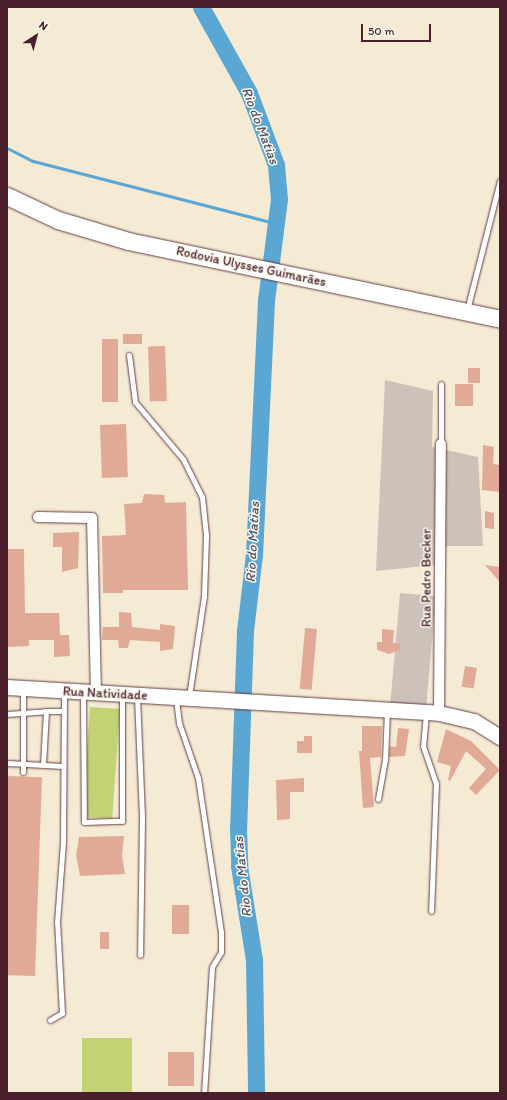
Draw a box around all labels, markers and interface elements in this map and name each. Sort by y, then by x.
north arrow [16,16,56,56]
scale bar [363,16,433,42]
text: N [37,18,50,33]
text: 50 m [368,24,394,38]
water label: Rio do Matias [238,85,282,167]
street label: Rodovia Ulysses Guimarães [175,243,327,291]
water label: Rio do Matias [242,501,264,583]
street label: Rua Pedro Becker [419,529,435,627]
street label: Rua Natividade [62,684,148,704]
water label: Rio do Matias [230,836,256,918]

